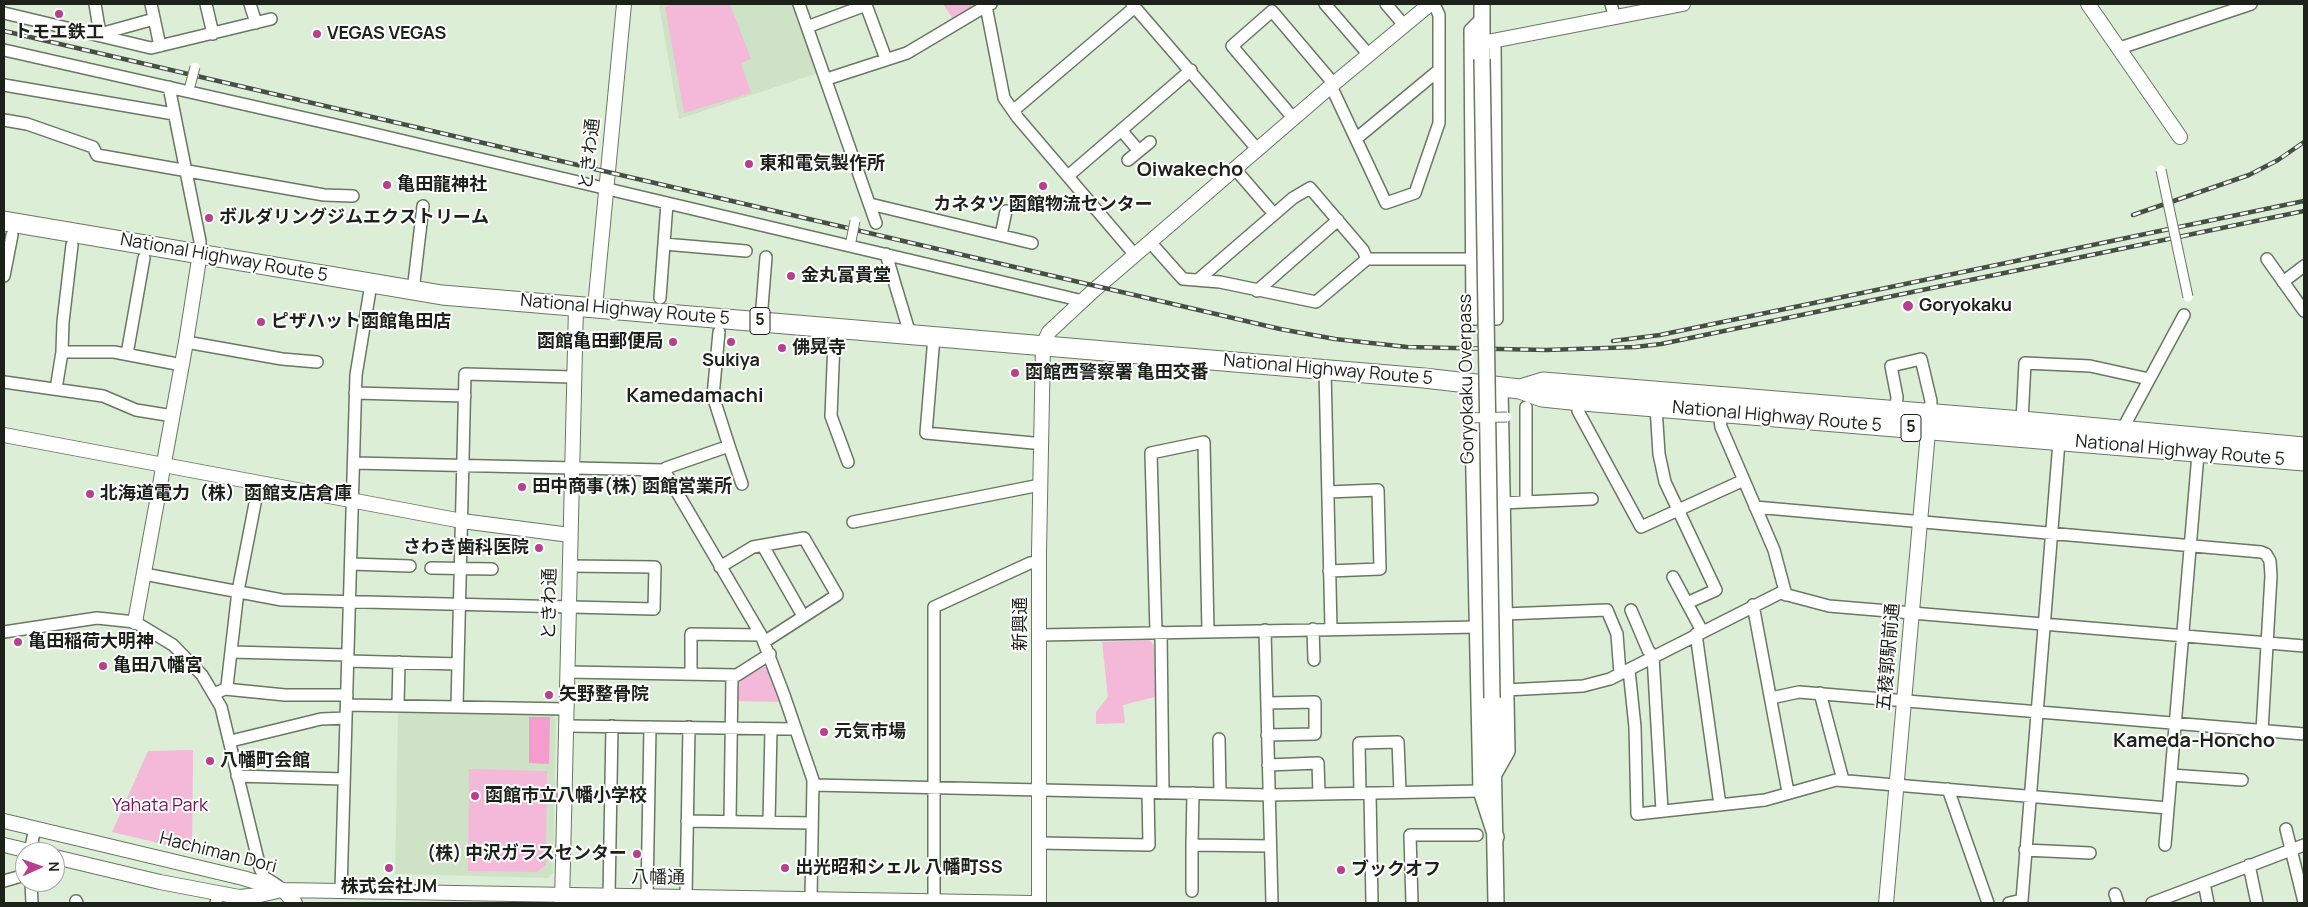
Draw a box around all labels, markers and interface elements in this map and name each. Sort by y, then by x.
marker: トモエ鉄工 [53,8,65,20]
place label: トモエ鉄工 [14,22,104,44]
place label: VEGAS VEGAS [327,23,446,45]
marker: VEGAS VEGAS [311,28,323,40]
street label: ときわ通 [575,117,605,191]
place label: 東和電気製作所 [759,153,885,175]
marker: 東和電気製作所 [743,158,755,170]
district label: Oiwakecho [1137,158,1243,182]
place label: 亀田龍神社 [397,174,487,196]
marker: 亀田龍神社 [381,179,393,191]
marker: カネタツ 函館物流センター [1037,180,1049,192]
place label: カネタツ 函館物流センター [933,194,1153,216]
place label: ボルダリングジムエクストリーム [219,207,489,229]
marker: ボルダリングジムエクストリーム [203,212,215,224]
street label: National Highway Route 5 [118,229,330,287]
place label: 金丸富貴堂 [801,265,891,287]
marker: 金丸富貴堂 [785,270,797,282]
street label: National Highway Route 5 [519,290,731,330]
street label: Goryokaku Overpass [1455,294,1479,464]
place label: Goryokaku [1919,295,2012,317]
marker: Goryokaku [1901,299,1915,313]
road number: 5 [750,308,770,334]
place label: ピザハット函館亀田店 [271,311,451,333]
marker: ピザハット函館亀田店 [255,316,267,328]
place label: 函館亀田郵便局 [537,331,663,353]
marker: 函館亀田郵便局 [667,336,679,348]
marker: Sukiya [725,336,737,348]
place label: 佛晃寺 [792,337,846,359]
marker: 佛晃寺 [776,342,788,354]
place label: Sukiya [702,350,760,372]
street label: National Highway Route 5 [1222,350,1434,390]
place label: 函館西警察署 亀田交番 [1025,362,1209,384]
marker: 函館西警察署 亀田交番 [1009,367,1021,379]
district label: Kamedamachi [626,384,764,408]
street label: National Highway Route 5 [1671,397,1883,437]
road number: 5 [1901,414,1921,442]
street label: National Highway Route 5 [2074,431,2286,471]
place label: 田中商事(株) 函館営業所 [532,476,732,498]
marker: 田中商事(株) 函館営業所 [516,481,528,493]
place label: 北海道電力（株）函館支店倉庫 [100,483,352,505]
marker: 北海道電力（株）函館支店倉庫 [84,488,96,500]
place label: さわき歯科医院 [403,537,529,559]
marker: さわき歯科医院 [533,542,545,554]
street label: ときわ通 [539,568,561,640]
street label: 新興通 [1010,597,1032,651]
street label: 五稜郭駅前通 [1874,602,1904,712]
place label: 亀田稲荷大明神 [28,631,154,653]
marker: 亀田稲荷大明神 [12,636,24,648]
place label: 亀田八幡宮 [113,655,203,677]
marker: 亀田八幡宮 [97,660,109,672]
place label: 矢野整骨院 [559,684,649,706]
marker: 矢野整骨院 [543,689,555,701]
place label: 元気市場 [834,721,906,743]
marker: 元気市場 [818,726,830,738]
district label: Kameda-Honcho [2113,729,2275,753]
place label: 八幡町会館 [220,750,310,772]
marker: 八幡町会館 [204,755,216,767]
place label: 函館市立八幡小学校 [485,785,647,807]
marker: 函館市立八幡小学校 [469,790,481,802]
park label: Yahata Park [112,795,208,817]
street label: Hachiman Dori [157,828,279,878]
north arrow [15,842,65,892]
place label: (株) 中沢ガラスセンター [427,843,627,865]
marker: (株) 中沢ガラスセンター [631,848,643,860]
place label: 出光昭和シェル 八幡町SS [795,857,1003,879]
place label: ブックオフ [1351,859,1441,881]
text: N [45,861,64,872]
marker: 株式会社JM [383,862,395,874]
marker: 出光昭和シェル 八幡町SS [779,862,791,874]
marker: ブックオフ [1335,864,1347,876]
street label: 八幡通 [631,867,685,889]
place label: 株式会社JM [341,876,437,898]

